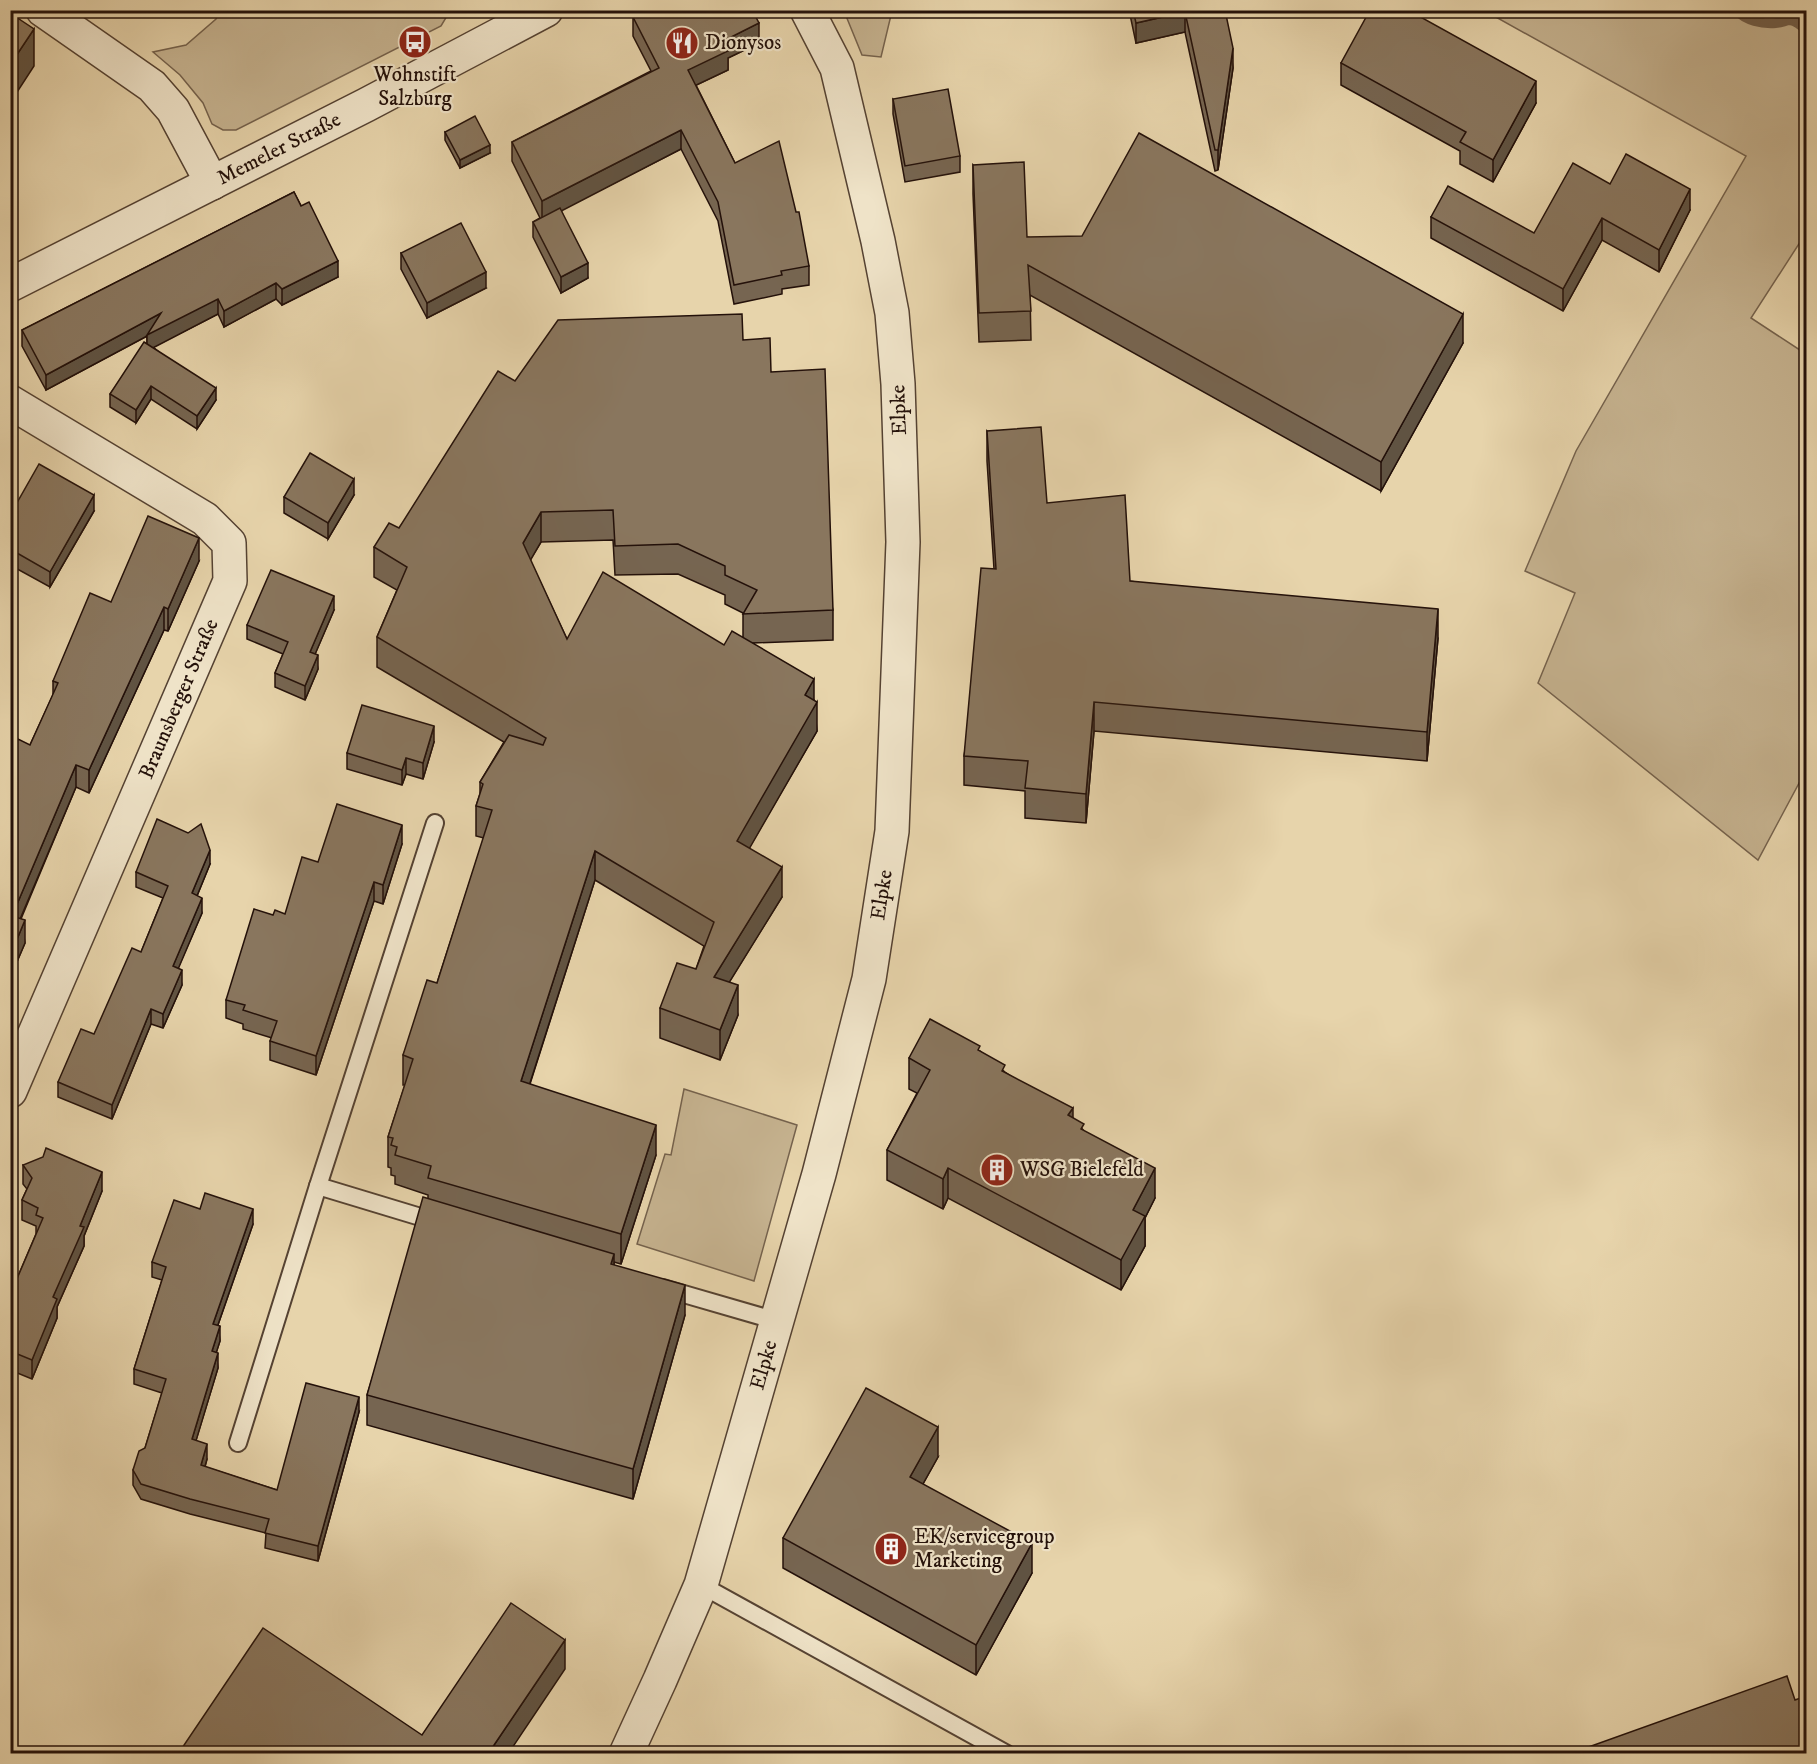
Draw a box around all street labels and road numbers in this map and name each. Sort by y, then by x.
street label: Memeler Straße [213,107,345,191]
street label: Elpke [885,384,913,436]
street label: Braunsberger Straße [134,615,225,783]
street label: Elpke [865,868,899,922]
street label: Elpke [745,1337,784,1393]

